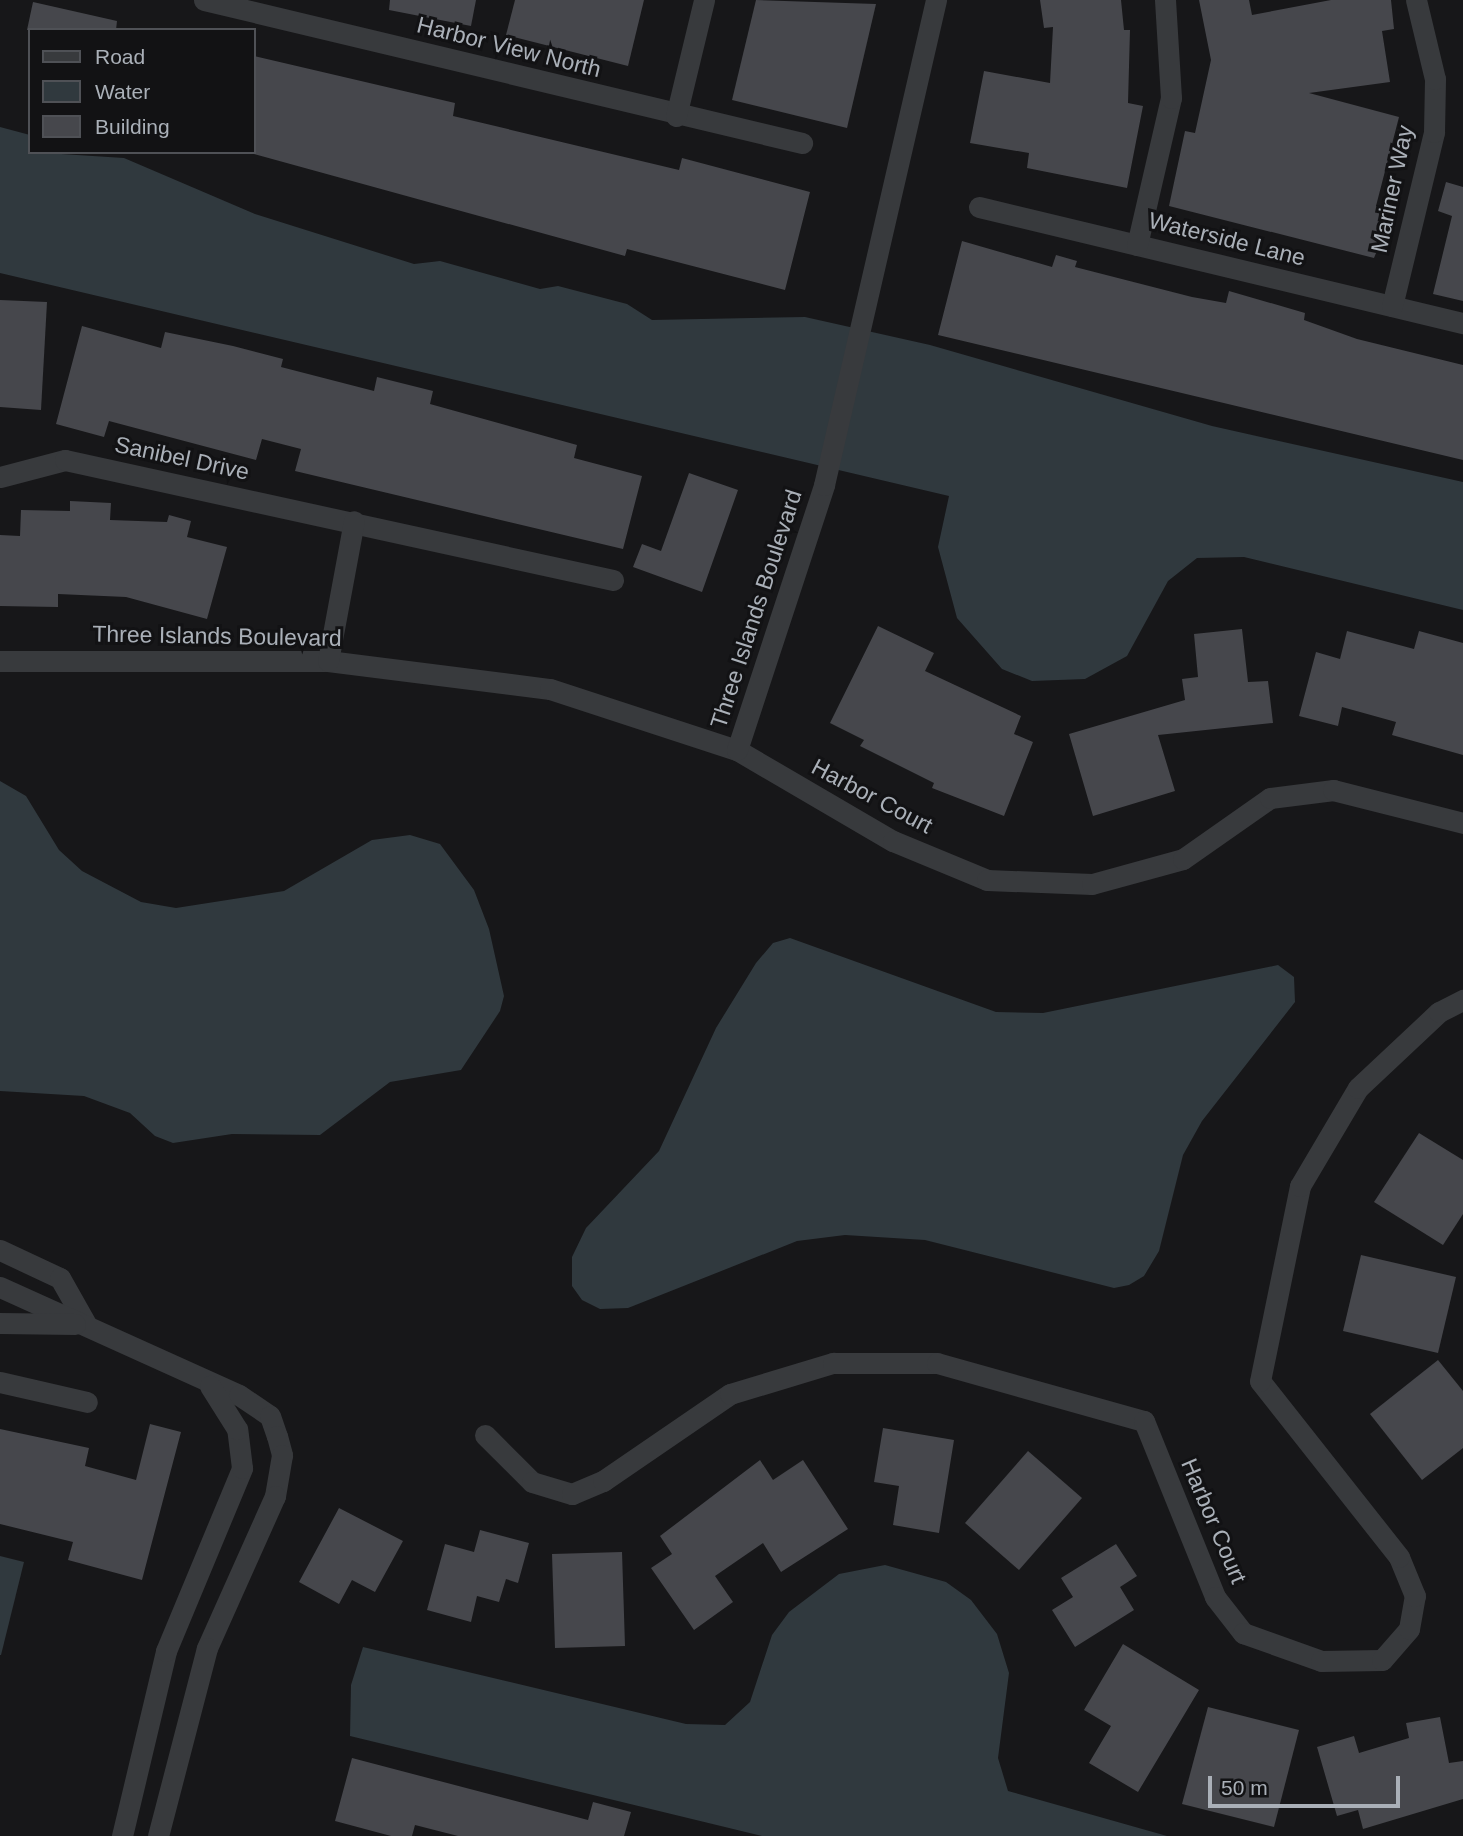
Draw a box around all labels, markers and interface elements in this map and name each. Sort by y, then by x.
street label: Harbor View North [414,11,604,83]
legend [28,28,256,154]
text: Road [95,45,145,68]
text: Water [95,80,150,103]
text: Building [95,115,170,138]
street label: Mariner Way [1365,123,1419,255]
street label: Waterside Lane [1146,206,1308,272]
street label: Sanibel Drive [112,430,252,486]
street label: Three Islands Boulevard [704,486,808,732]
street label: Three Islands Boulevard [92,620,342,652]
street label: Harbor Court [807,753,937,839]
street label: Harbor Court [1175,1454,1253,1588]
scale bar [1211,1762,1404,1806]
text: 50 m [1221,1776,1268,1799]

